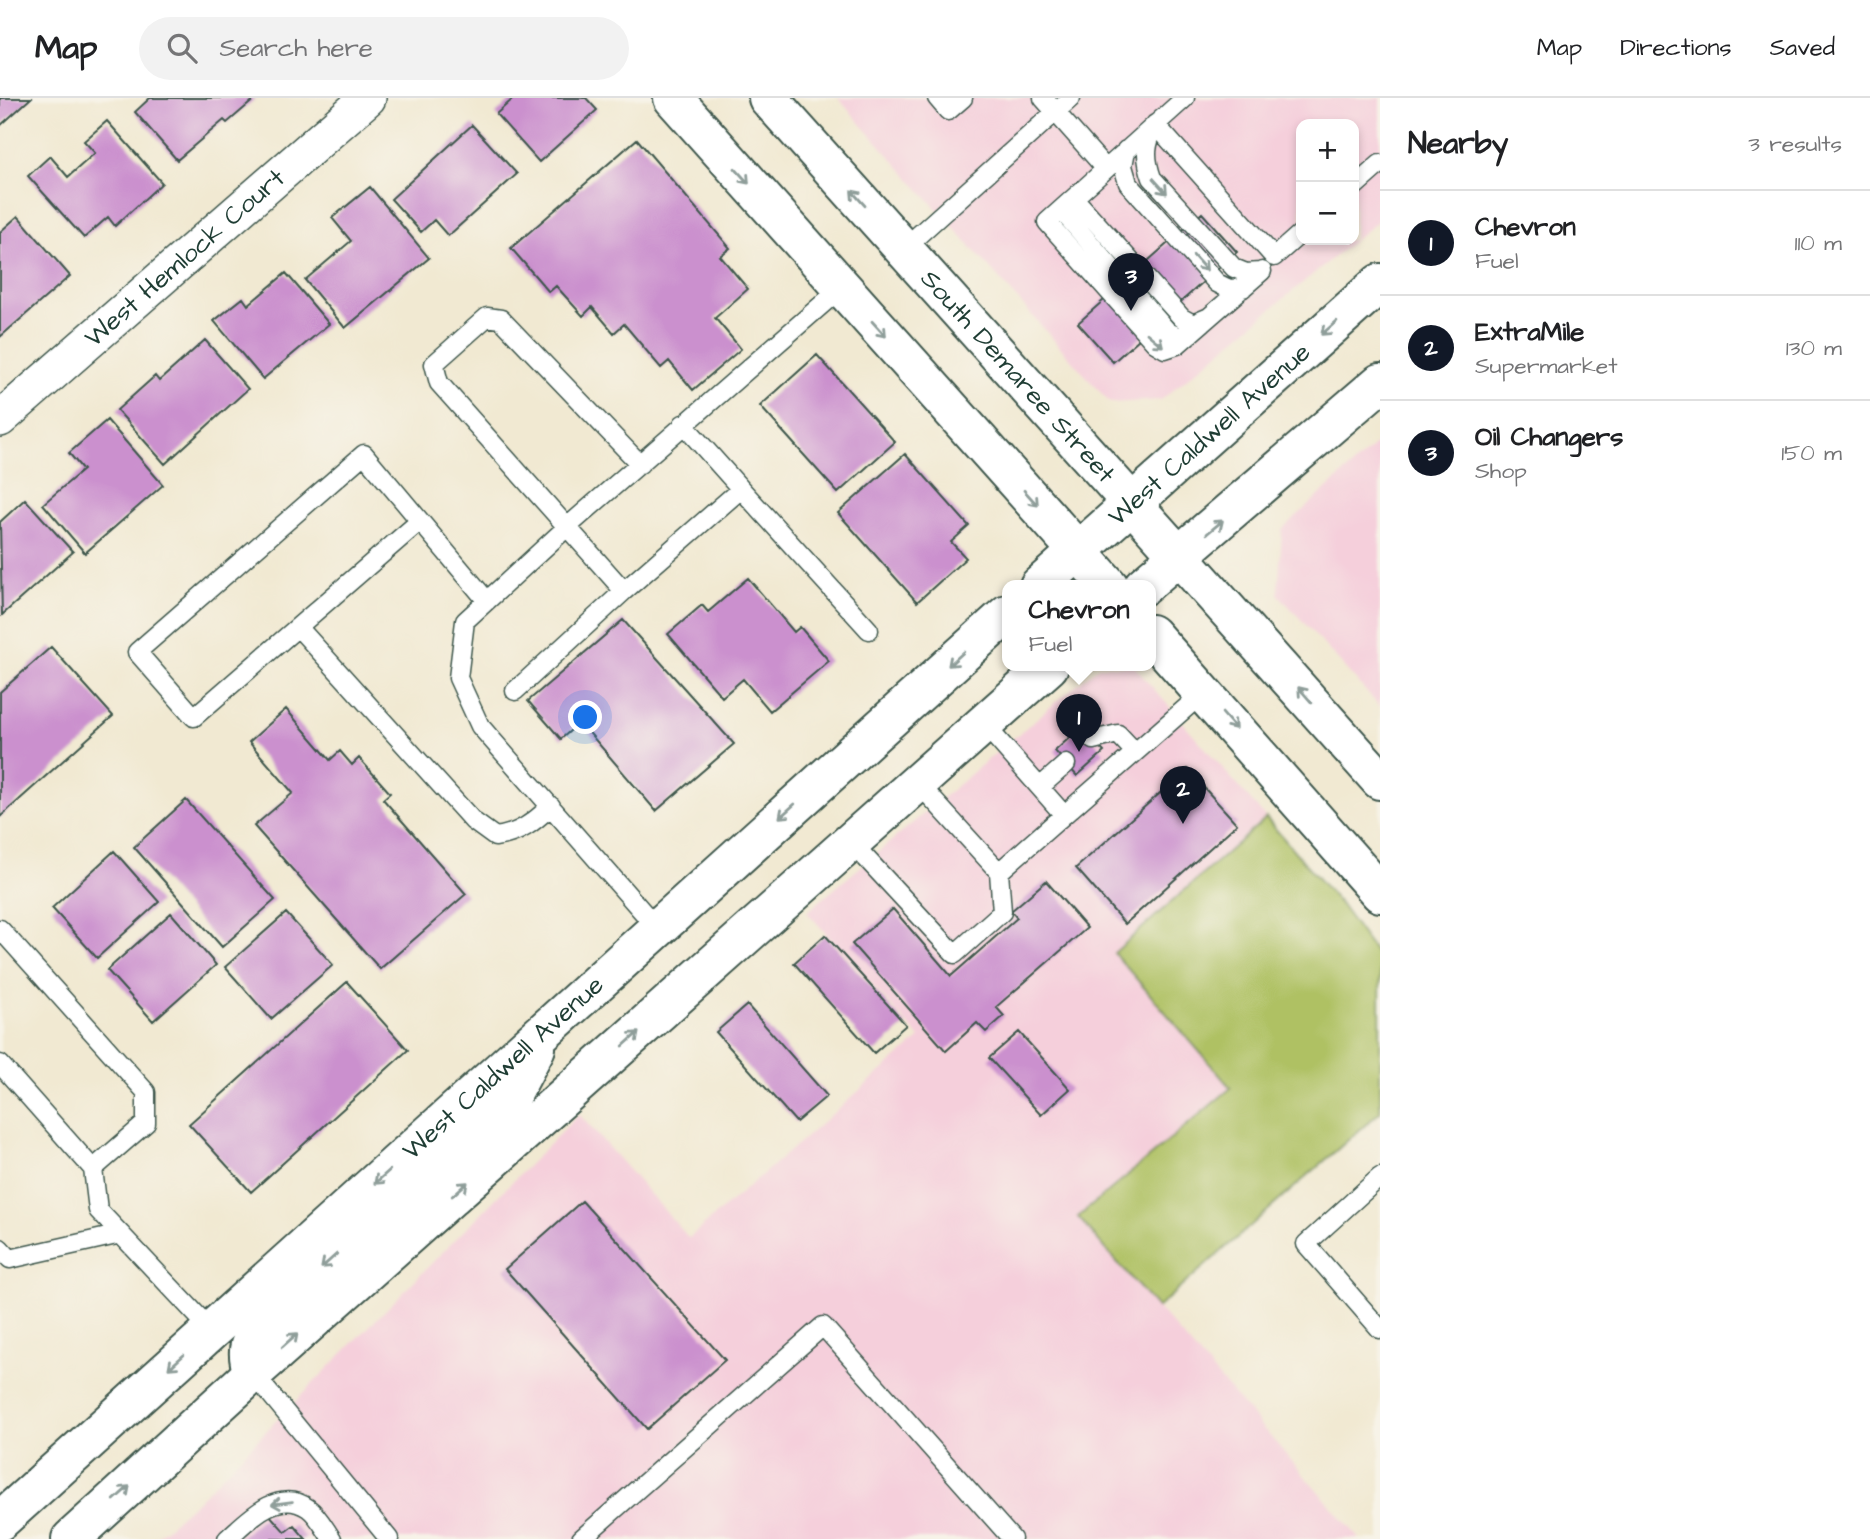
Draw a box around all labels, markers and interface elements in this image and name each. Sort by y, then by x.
search box [139,17,629,80]
text: Map [35,25,97,71]
icon: search [163,29,201,67]
text: Search here [219,30,373,66]
text: Map [1537,31,1582,65]
text: Directions [1620,31,1732,65]
text: Saved [1770,31,1835,65]
map controls [1296,119,1359,245]
button: + [1296,119,1359,182]
text: Nearby [1408,123,1508,165]
text: 3 results [1748,128,1842,160]
street label: West Hemlock Court [77,160,293,355]
one-way arrow [734,167,750,185]
one-way arrow [1151,177,1168,194]
button: − [1296,182,1359,245]
one-way arrow [850,189,866,207]
text: Chevron [1475,209,1576,245]
text: 1 [1430,227,1432,259]
text: 110 m [1794,227,1842,259]
text: Fuel [1475,245,1519,277]
pin: 3 [1108,253,1154,311]
one-way arrow [1191,254,1208,271]
street label: South Demaree Street [912,262,1124,491]
text: ExtraMile [1475,314,1584,350]
one-way arrow [870,320,887,337]
one-way arrow [1320,320,1338,336]
one-way arrow [1146,332,1164,348]
text: 2 [1424,332,1438,364]
text: 130 m [1786,332,1842,364]
street label: West Caldwell Avenue [1100,335,1319,534]
text: Supermarket [1475,350,1618,382]
text: Oil Changers [1475,419,1623,455]
text: 3 [1425,437,1437,469]
text: 150 m [1781,437,1842,469]
text: Shop [1475,455,1527,487]
one-way arrow [1023,489,1039,507]
one-way arrow [1205,519,1223,535]
popup [1002,580,1156,671]
text: Chevron [1029,592,1129,628]
text: Fuel [1029,628,1072,660]
one-way arrow [947,651,965,667]
one-way arrow [1297,686,1313,704]
pin: 1 [1056,694,1102,752]
your location [568,700,602,734]
one-way arrow [1221,712,1237,730]
pin: 2 [1160,766,1206,824]
one-way arrow [778,803,796,819]
street label: West Caldwell Avenue [394,968,612,1168]
one-way arrow [622,1030,639,1047]
one-way arrow [373,1169,391,1185]
one-way arrow [451,1181,469,1197]
one-way arrow [321,1253,338,1270]
one-way arrow [281,1332,299,1348]
one-way arrow [167,1354,185,1370]
one-way arrow [113,1485,131,1501]
one-way arrow [271,1497,294,1510]

